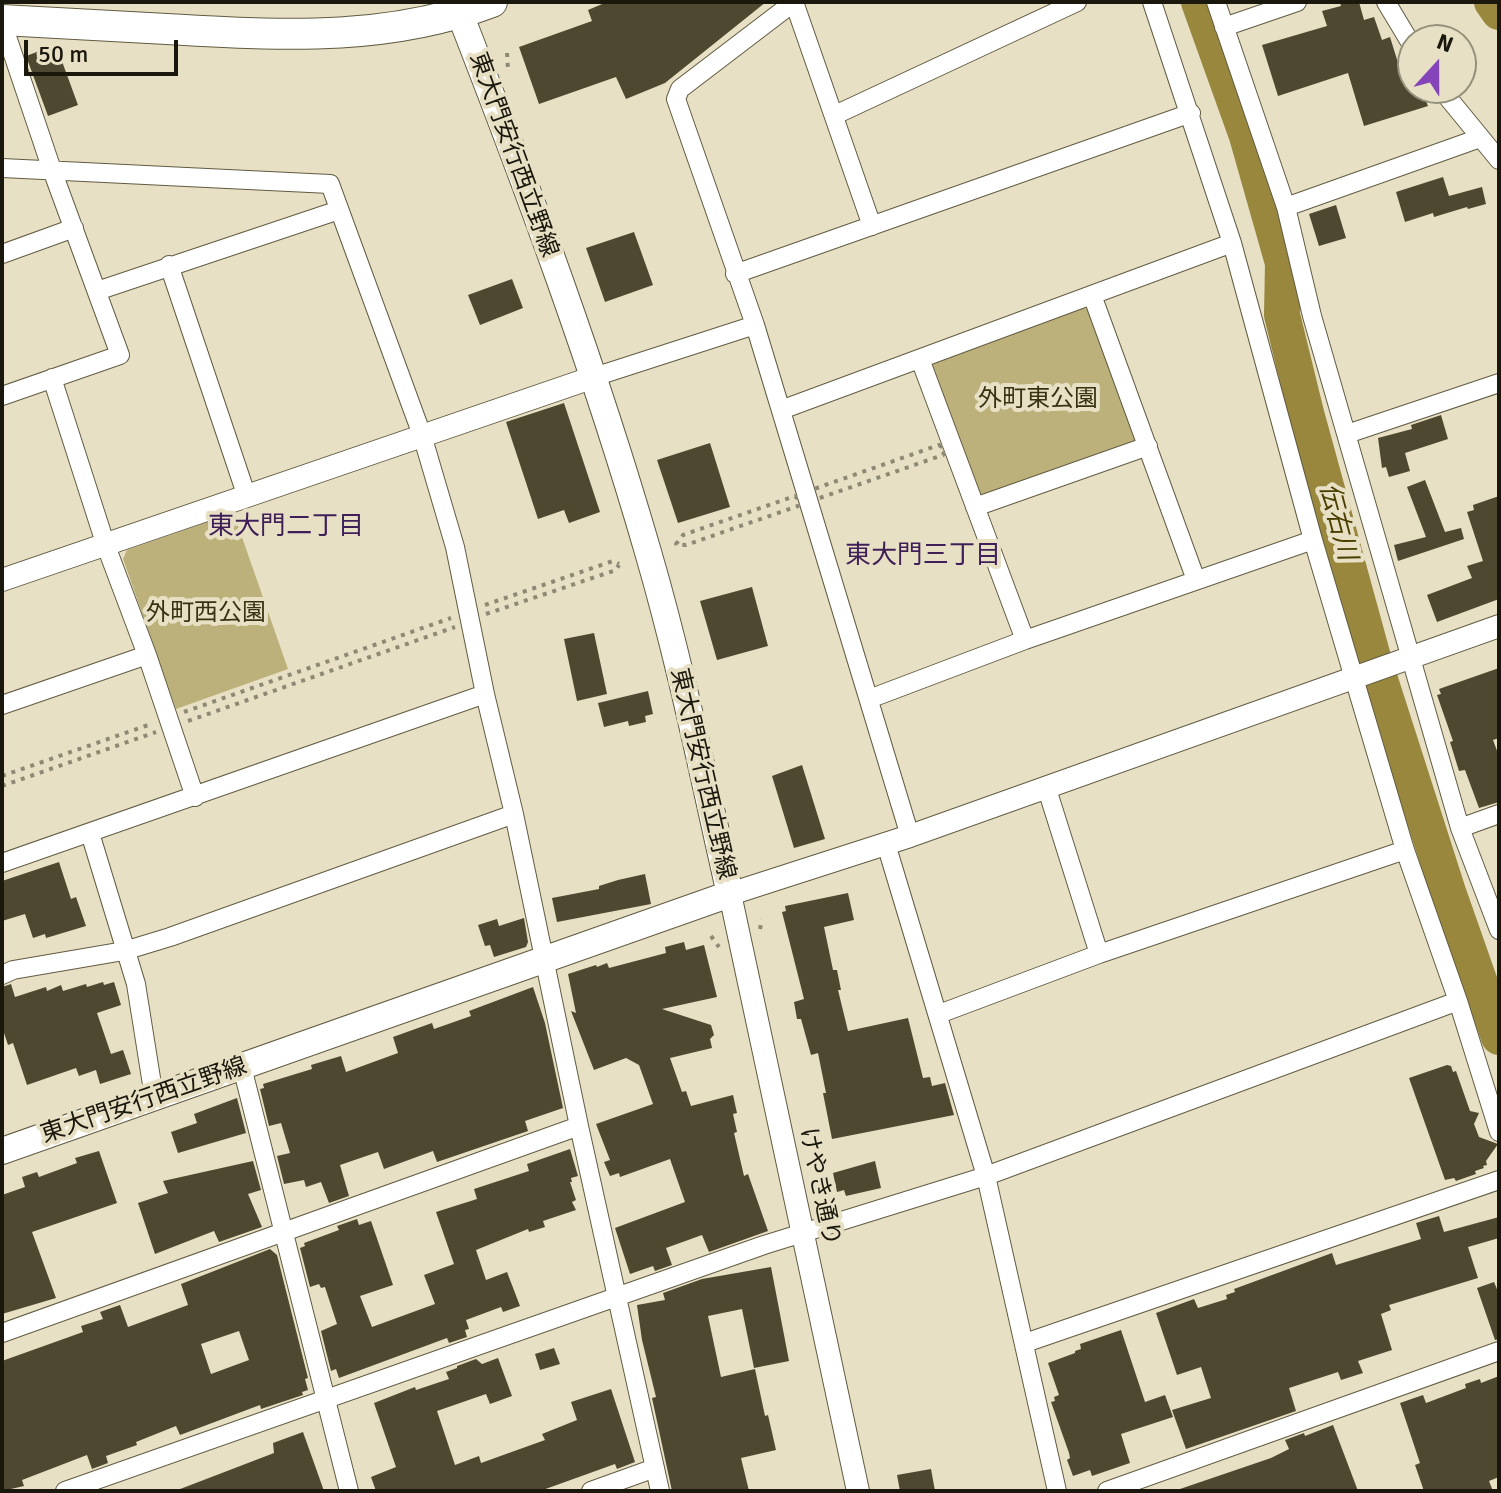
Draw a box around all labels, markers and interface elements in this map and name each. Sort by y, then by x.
scale bar [28,24,182,74]
north arrow [1397,24,1477,104]
text: N [1433,28,1457,58]
text: 50 m [38,39,88,69]
street label: 東大門安行西立野線 [463,49,563,261]
park label: 外町東公園 [978,386,1098,414]
water label: 伝右川 [1312,480,1362,564]
district label: 東大門二丁目 [208,511,364,543]
district label: 東大門三丁目 [845,540,1001,572]
park label: 外町西公園 [146,600,266,628]
street label: 東大門安行西立野線 [664,666,740,882]
street label: 東大門安行西立野線 [37,1052,251,1150]
street label: けやき通り [792,1125,846,1249]

